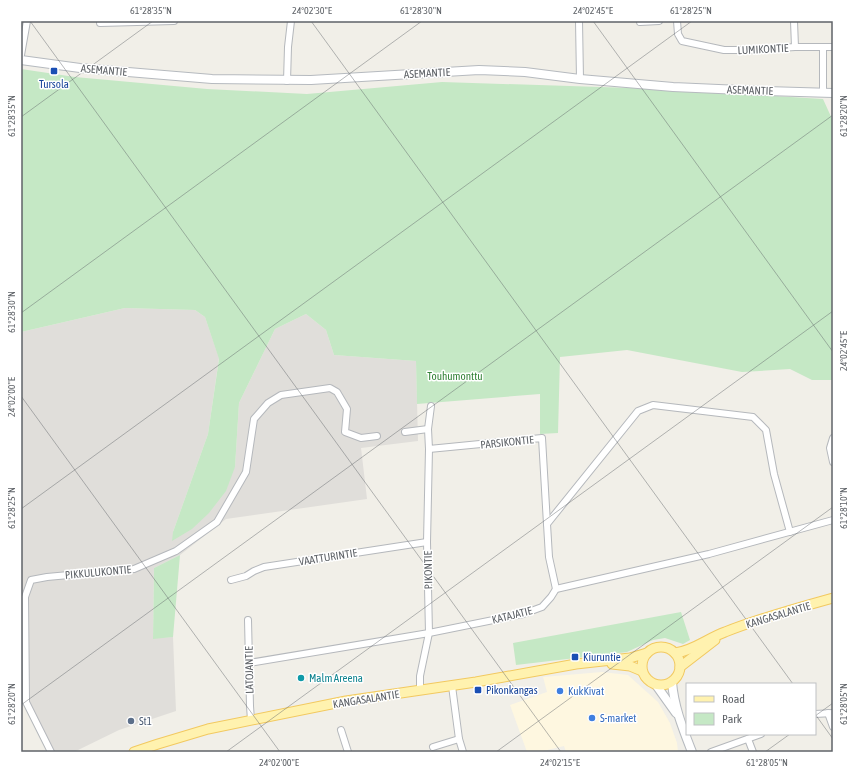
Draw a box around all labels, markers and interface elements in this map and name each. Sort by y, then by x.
text: 61°28'35"N [130,5,172,16]
text: 24°02'30"E [292,5,333,16]
text: 61°28'30"N [400,5,442,16]
text: 24°02'45"E [573,5,614,16]
text: 61°28'25"N [670,5,712,16]
street label: LUMIKONTIE [737,42,789,56]
street label: ASEMANTIE [80,62,128,78]
marker: Tursola [49,66,59,76]
street label: ASEMANTIE [404,66,451,80]
place label: Tursola [39,78,69,90]
street label: ASEMANTIE [727,83,774,97]
text: 61°28'35"N [6,95,17,137]
text: 61°28'20"N [838,95,849,137]
text: 61°28'30"N [6,291,17,333]
text: 24°02'45"E [838,330,849,371]
park label: Touhumonttu [427,370,483,382]
text: 24°02'00"E [6,376,17,417]
street label: PARSIKONTIE [480,433,535,451]
text: 61°28'25"N [6,487,17,529]
text: 61°28'10"N [838,487,849,529]
street label: VAATTURINTIE [298,546,358,568]
street label: PIKONTIE [422,550,434,589]
street label: PIKKULUKONTIE [64,563,132,581]
street label: KANGASALANTIE [744,599,812,631]
street label: KATAJATIE [491,604,534,626]
street label: LATOJANTIE [243,646,255,694]
place label: Kiuruntie [583,651,621,663]
marker: Kiuruntie [570,652,580,662]
place label: Malm Areena [309,672,363,684]
marker: Malm Areena [296,673,306,683]
text: 61°28'20"N [6,683,17,725]
legend [686,683,816,735]
text: 61°28'05"N [838,683,849,725]
place label: Pikonkangas [486,684,538,696]
marker: Pikonkangas [473,685,483,695]
place label: KukKivat [568,685,604,697]
marker: KukKivat [555,686,565,696]
street label: KANGASALANTIE [332,688,400,710]
text: Road [722,692,745,706]
place label: S-market [600,712,636,724]
text: Park [722,712,743,726]
marker: S-market [587,713,597,723]
place label: St1 [139,715,152,727]
marker: St1 [126,716,136,726]
text: 24°02'00"E [259,757,300,768]
text: 24°02'15"E [540,757,581,768]
text: 61°28'05"N [746,757,788,768]

